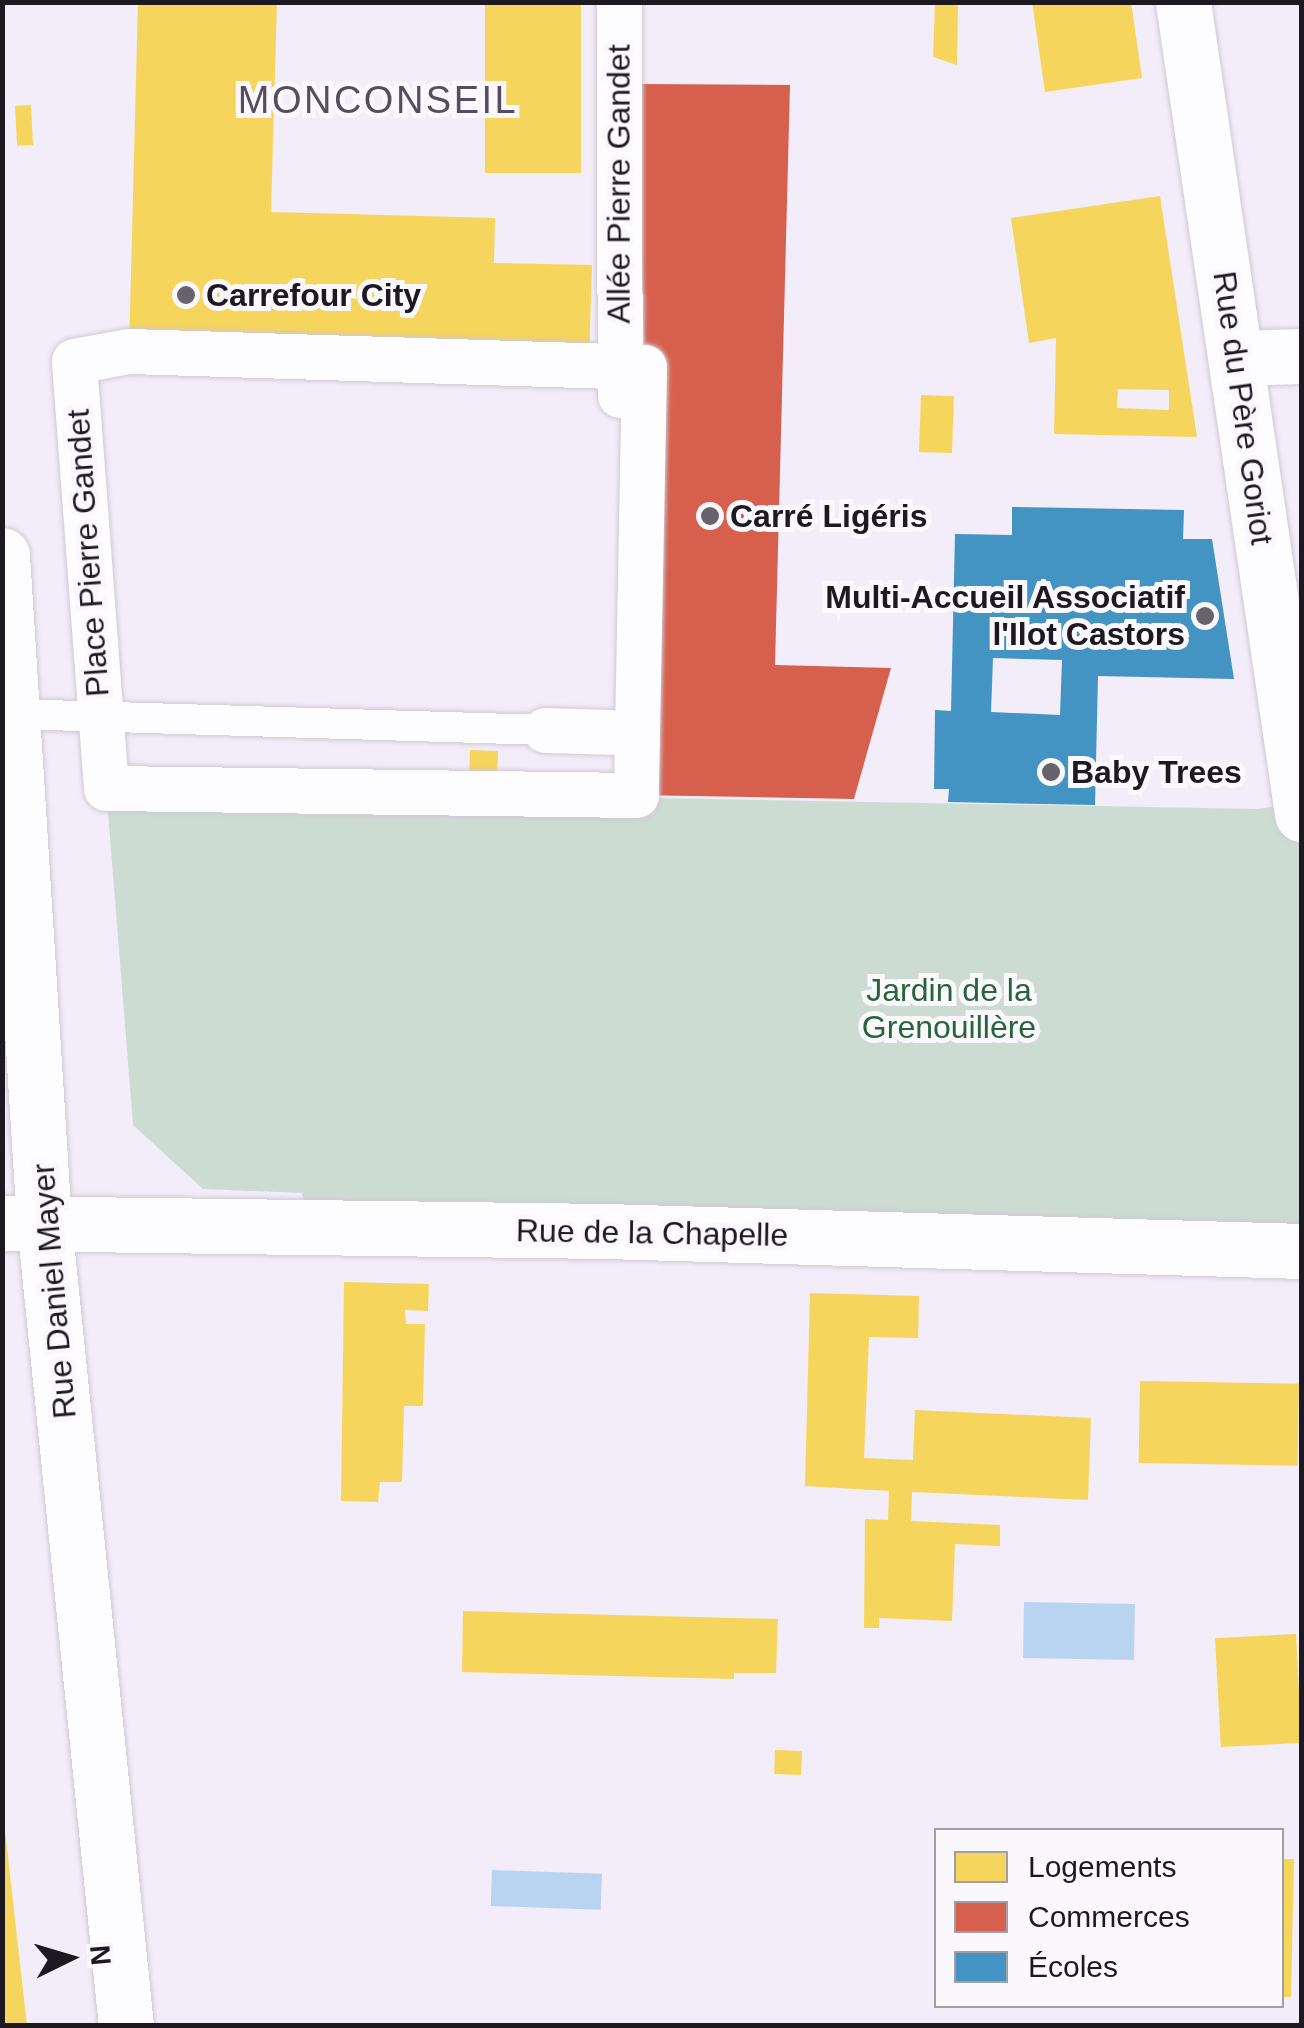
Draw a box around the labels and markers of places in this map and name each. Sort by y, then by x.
place label: Carrefour City [206,276,421,314]
marker: Carrefour City [175,284,197,306]
place label: Carré Ligéris [730,497,927,535]
marker: Carré Ligéris [699,505,721,527]
place label: Multi-Accueil Associatif l'Ilot Castors [824,579,1185,654]
marker: Multi-Accueil Associatif l'Ilot Castors [1194,605,1216,627]
place label: Baby Trees [1071,753,1242,791]
marker: Baby Trees [1040,761,1062,783]

